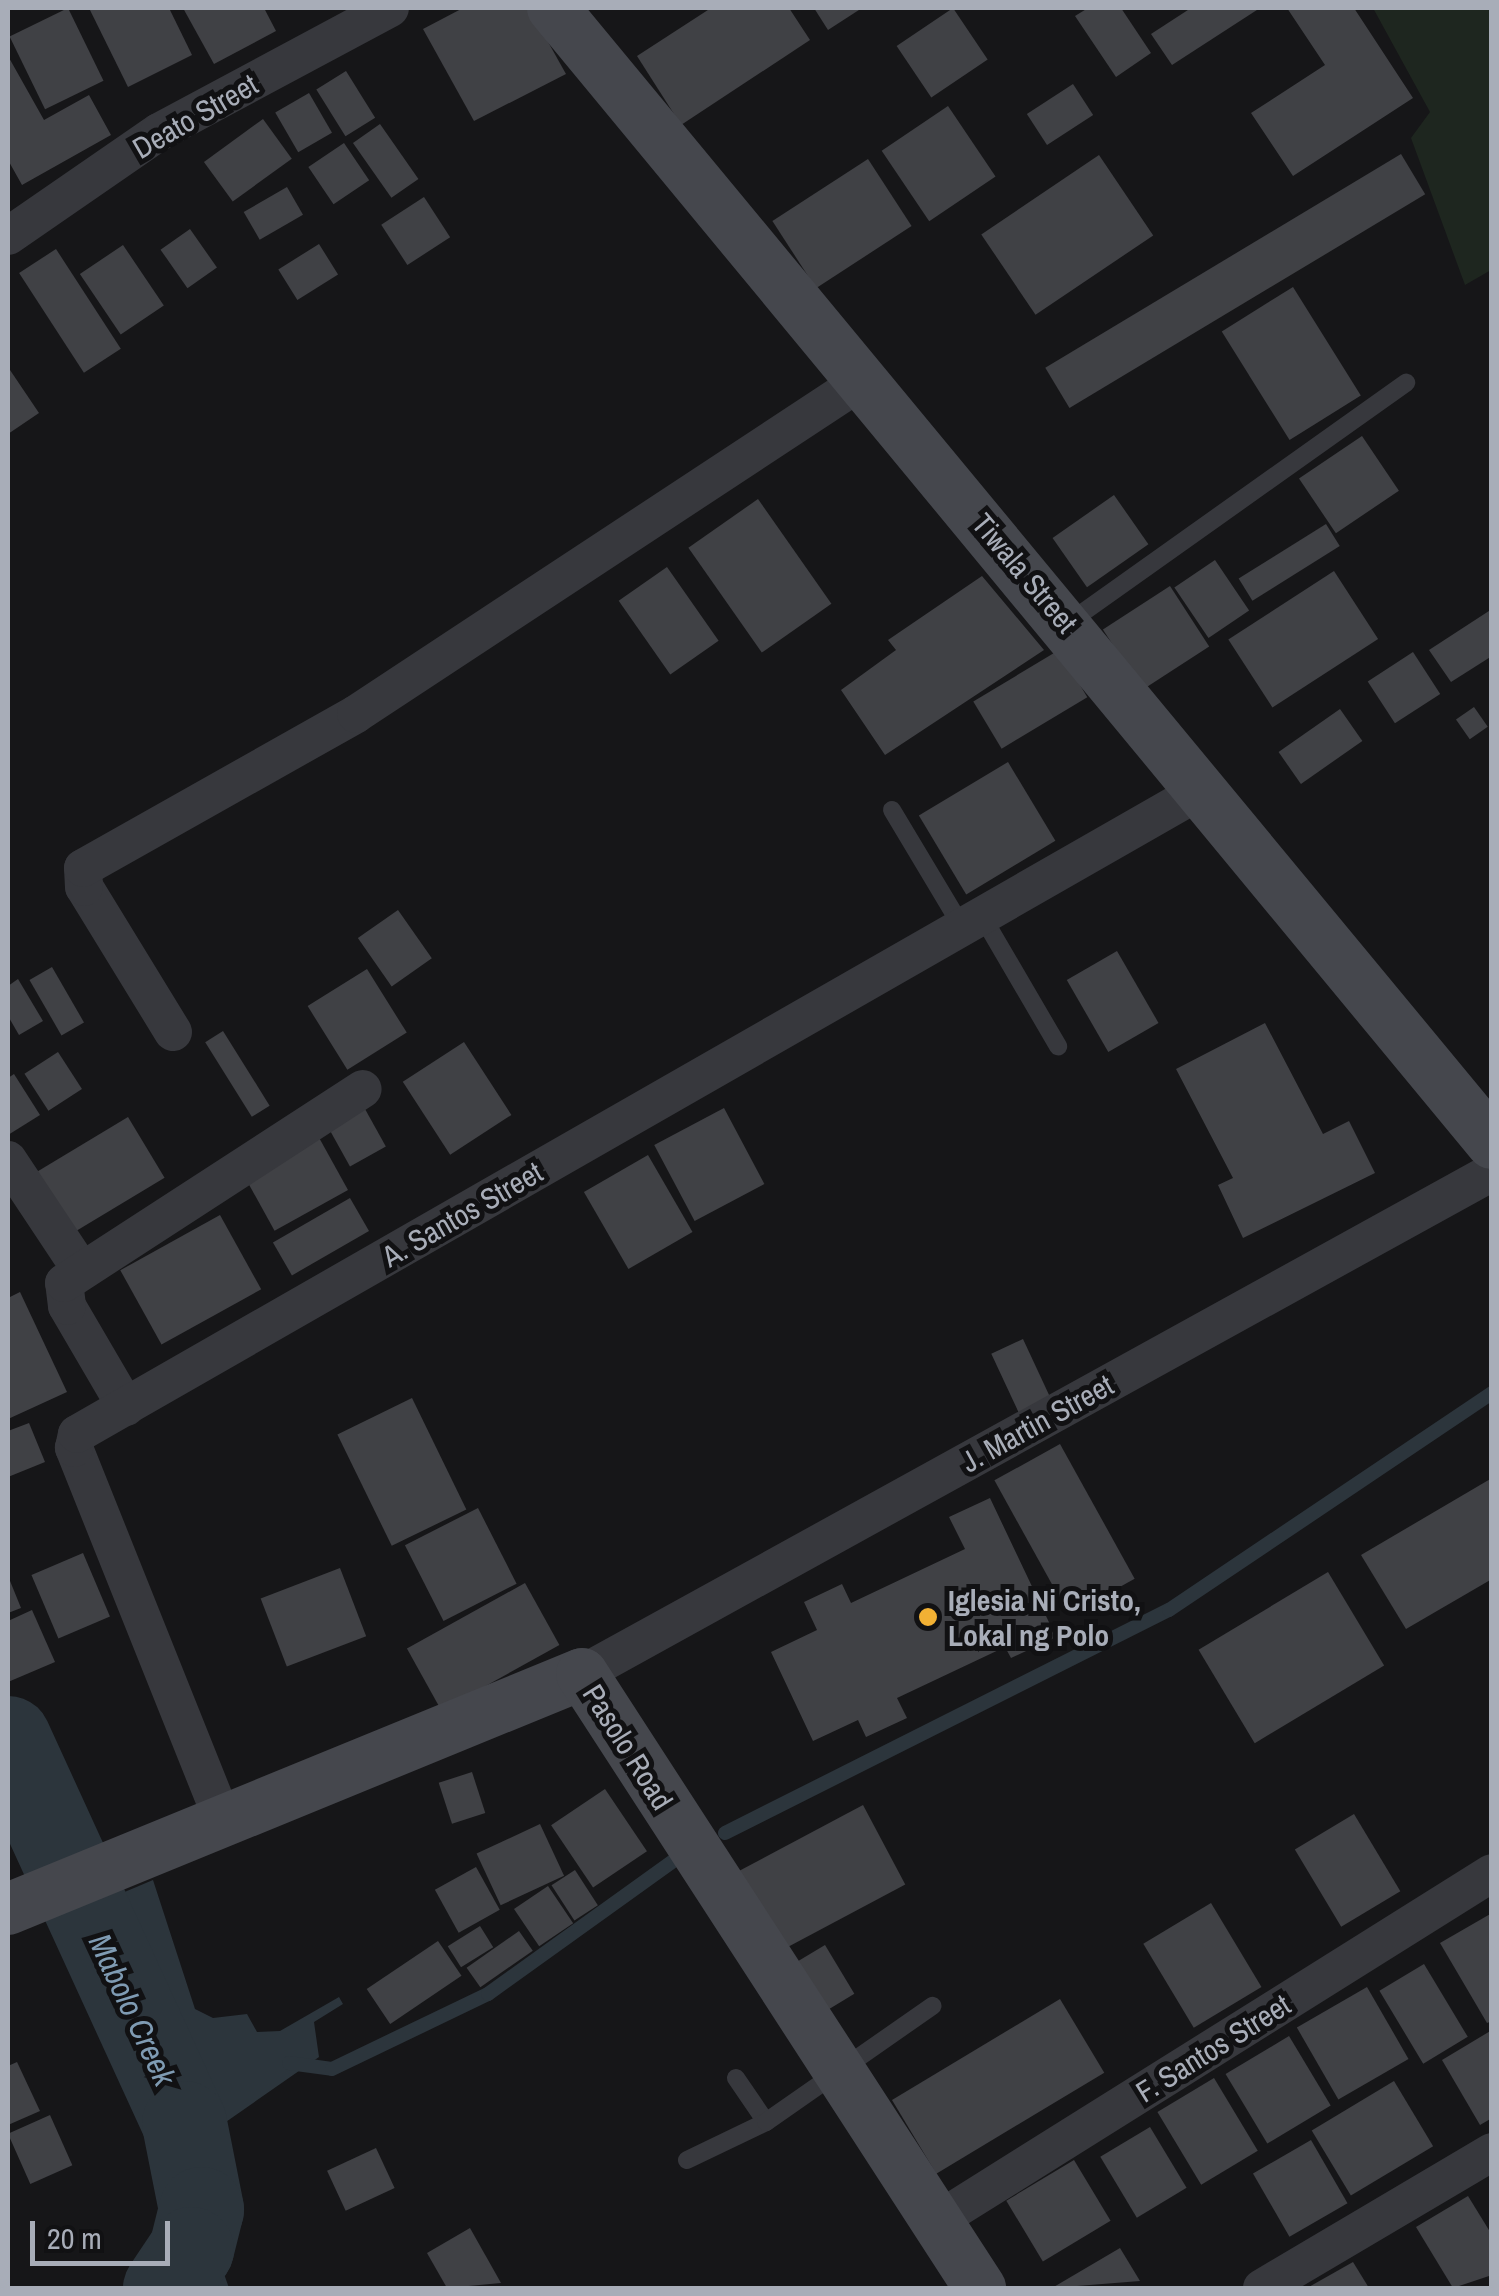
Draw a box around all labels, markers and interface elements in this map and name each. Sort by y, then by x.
street label: Deato Street [126,66,264,166]
street label: Tiwala Street [965,506,1085,640]
street label: A. Santos Street [375,1154,549,1274]
street label: J. Martin Street [955,1366,1119,1480]
place label: Iglesia Ni Cristo, Lokal ng Polo [948,1582,1141,1652]
marker: Iglesia Ni Cristo, Lokal ng Polo [917,1606,939,1628]
street label: Pasolo Road [575,1678,681,1816]
water label: Mabolo Creek [80,1928,184,2092]
street label: F. Santos Street [1129,1986,1297,2110]
scale bar [35,2201,175,2263]
text: 20 m [47,2218,102,2258]

